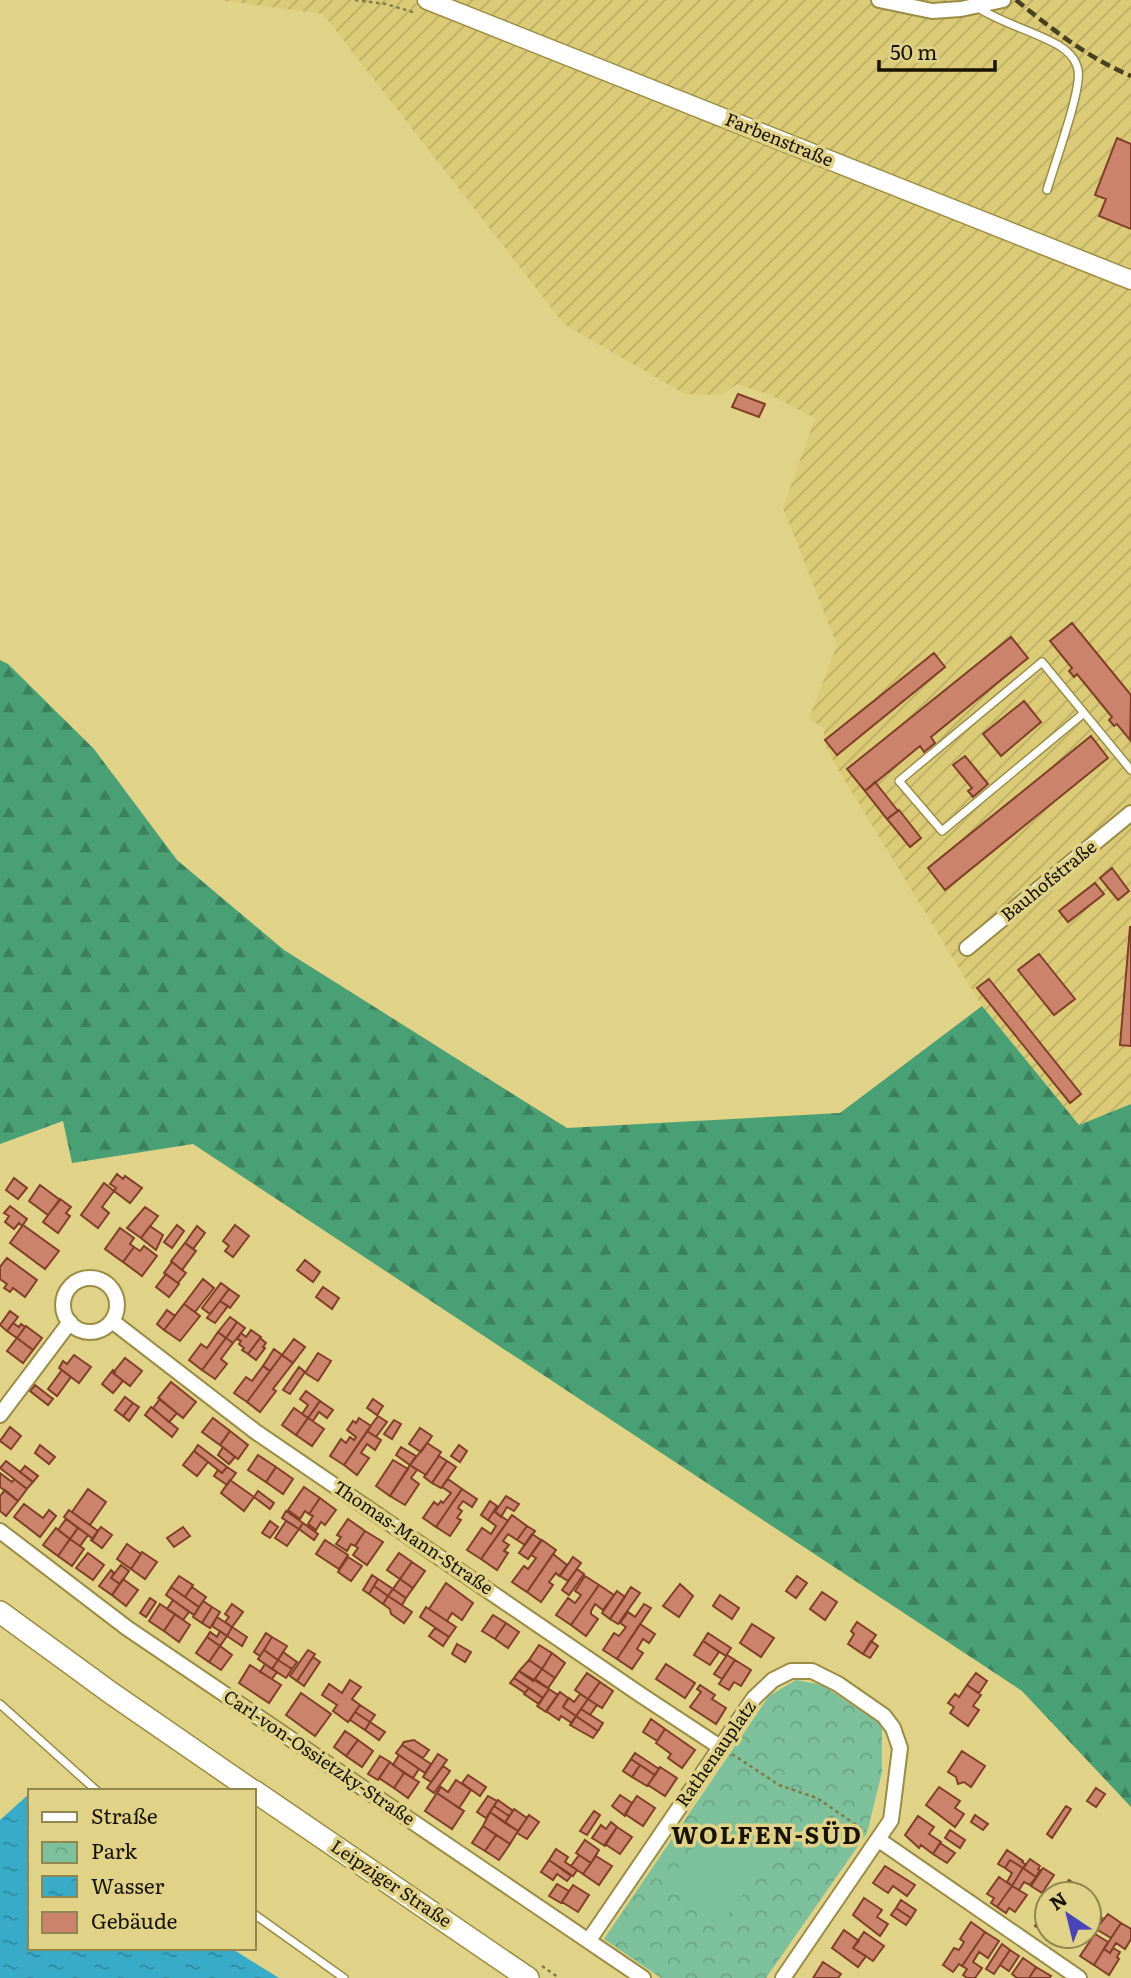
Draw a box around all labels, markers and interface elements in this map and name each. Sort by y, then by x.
scale bar [879,28,995,72]
text: 50 m [890,35,937,66]
street label: Farbenstraße [721,105,838,173]
street label: Bauhofstraße [994,833,1102,927]
street label: Thomas-Mann-Straße [328,1473,499,1600]
street label: Carl-von-Ossietzky-Straße [219,1682,421,1831]
street label: Rathenauplatz [668,1694,762,1812]
legend [28,1789,256,1950]
text: Straße [91,1799,158,1830]
district label: WOLFEN-SÜD [671,1816,863,1851]
street label: Leipziger Straße [326,1832,458,1933]
text: Park [91,1834,137,1865]
text: Wasser [91,1869,164,1900]
north arrow [1033,1880,1103,1950]
text: N [1043,1884,1072,1916]
text: Gebäude [91,1904,178,1935]

